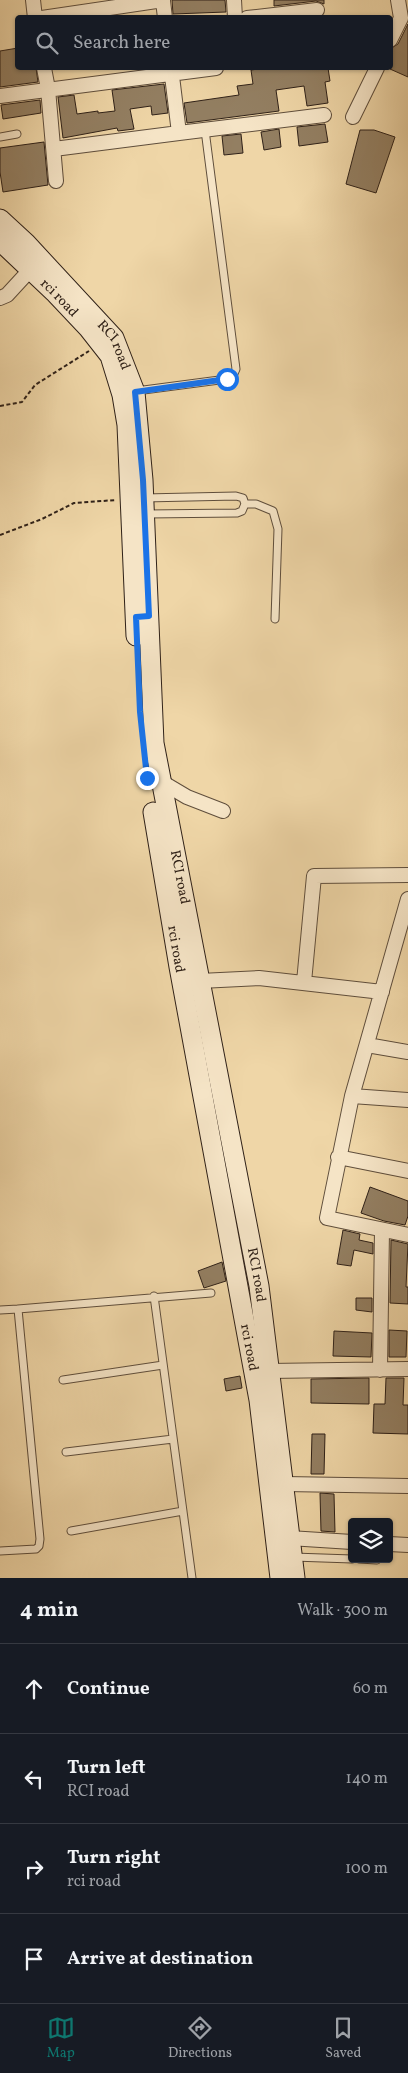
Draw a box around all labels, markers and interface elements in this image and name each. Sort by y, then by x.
search box [15,15,393,70]
icon: search [33,29,61,57]
text: Search here [73,30,170,56]
street label: rci road [36,274,83,321]
street label: RCI road [93,316,135,373]
route start [216,368,239,391]
route end [136,767,159,790]
street label: RCI road [165,848,194,906]
street label: rci road [163,924,189,974]
street label: RCI road [242,1246,270,1303]
street label: rci road [236,1322,263,1373]
map controls [348,1518,393,1563]
button: layers [348,1518,393,1563]
text: 4 min [20,1596,79,1625]
text: Walk · 300 m [297,1600,388,1622]
icon: ahead [20,1675,48,1703]
text: Continue [67,1676,150,1702]
text: 60 m [353,1678,388,1700]
text: Turn left [67,1755,146,1781]
icon: left [20,1765,48,1793]
text: 140 m [346,1768,388,1790]
text: RCI road [67,1781,129,1803]
text: Turn right [67,1845,160,1871]
icon: right [20,1855,48,1883]
text: 100 m [345,1858,388,1880]
text: rci road [67,1871,121,1893]
icon: arrive [20,1945,48,1973]
text: Arrive at destination [67,1946,253,1972]
tab: Map [47,2014,75,2063]
tab: Directions [168,2014,232,2063]
tab: Saved [325,2014,361,2063]

